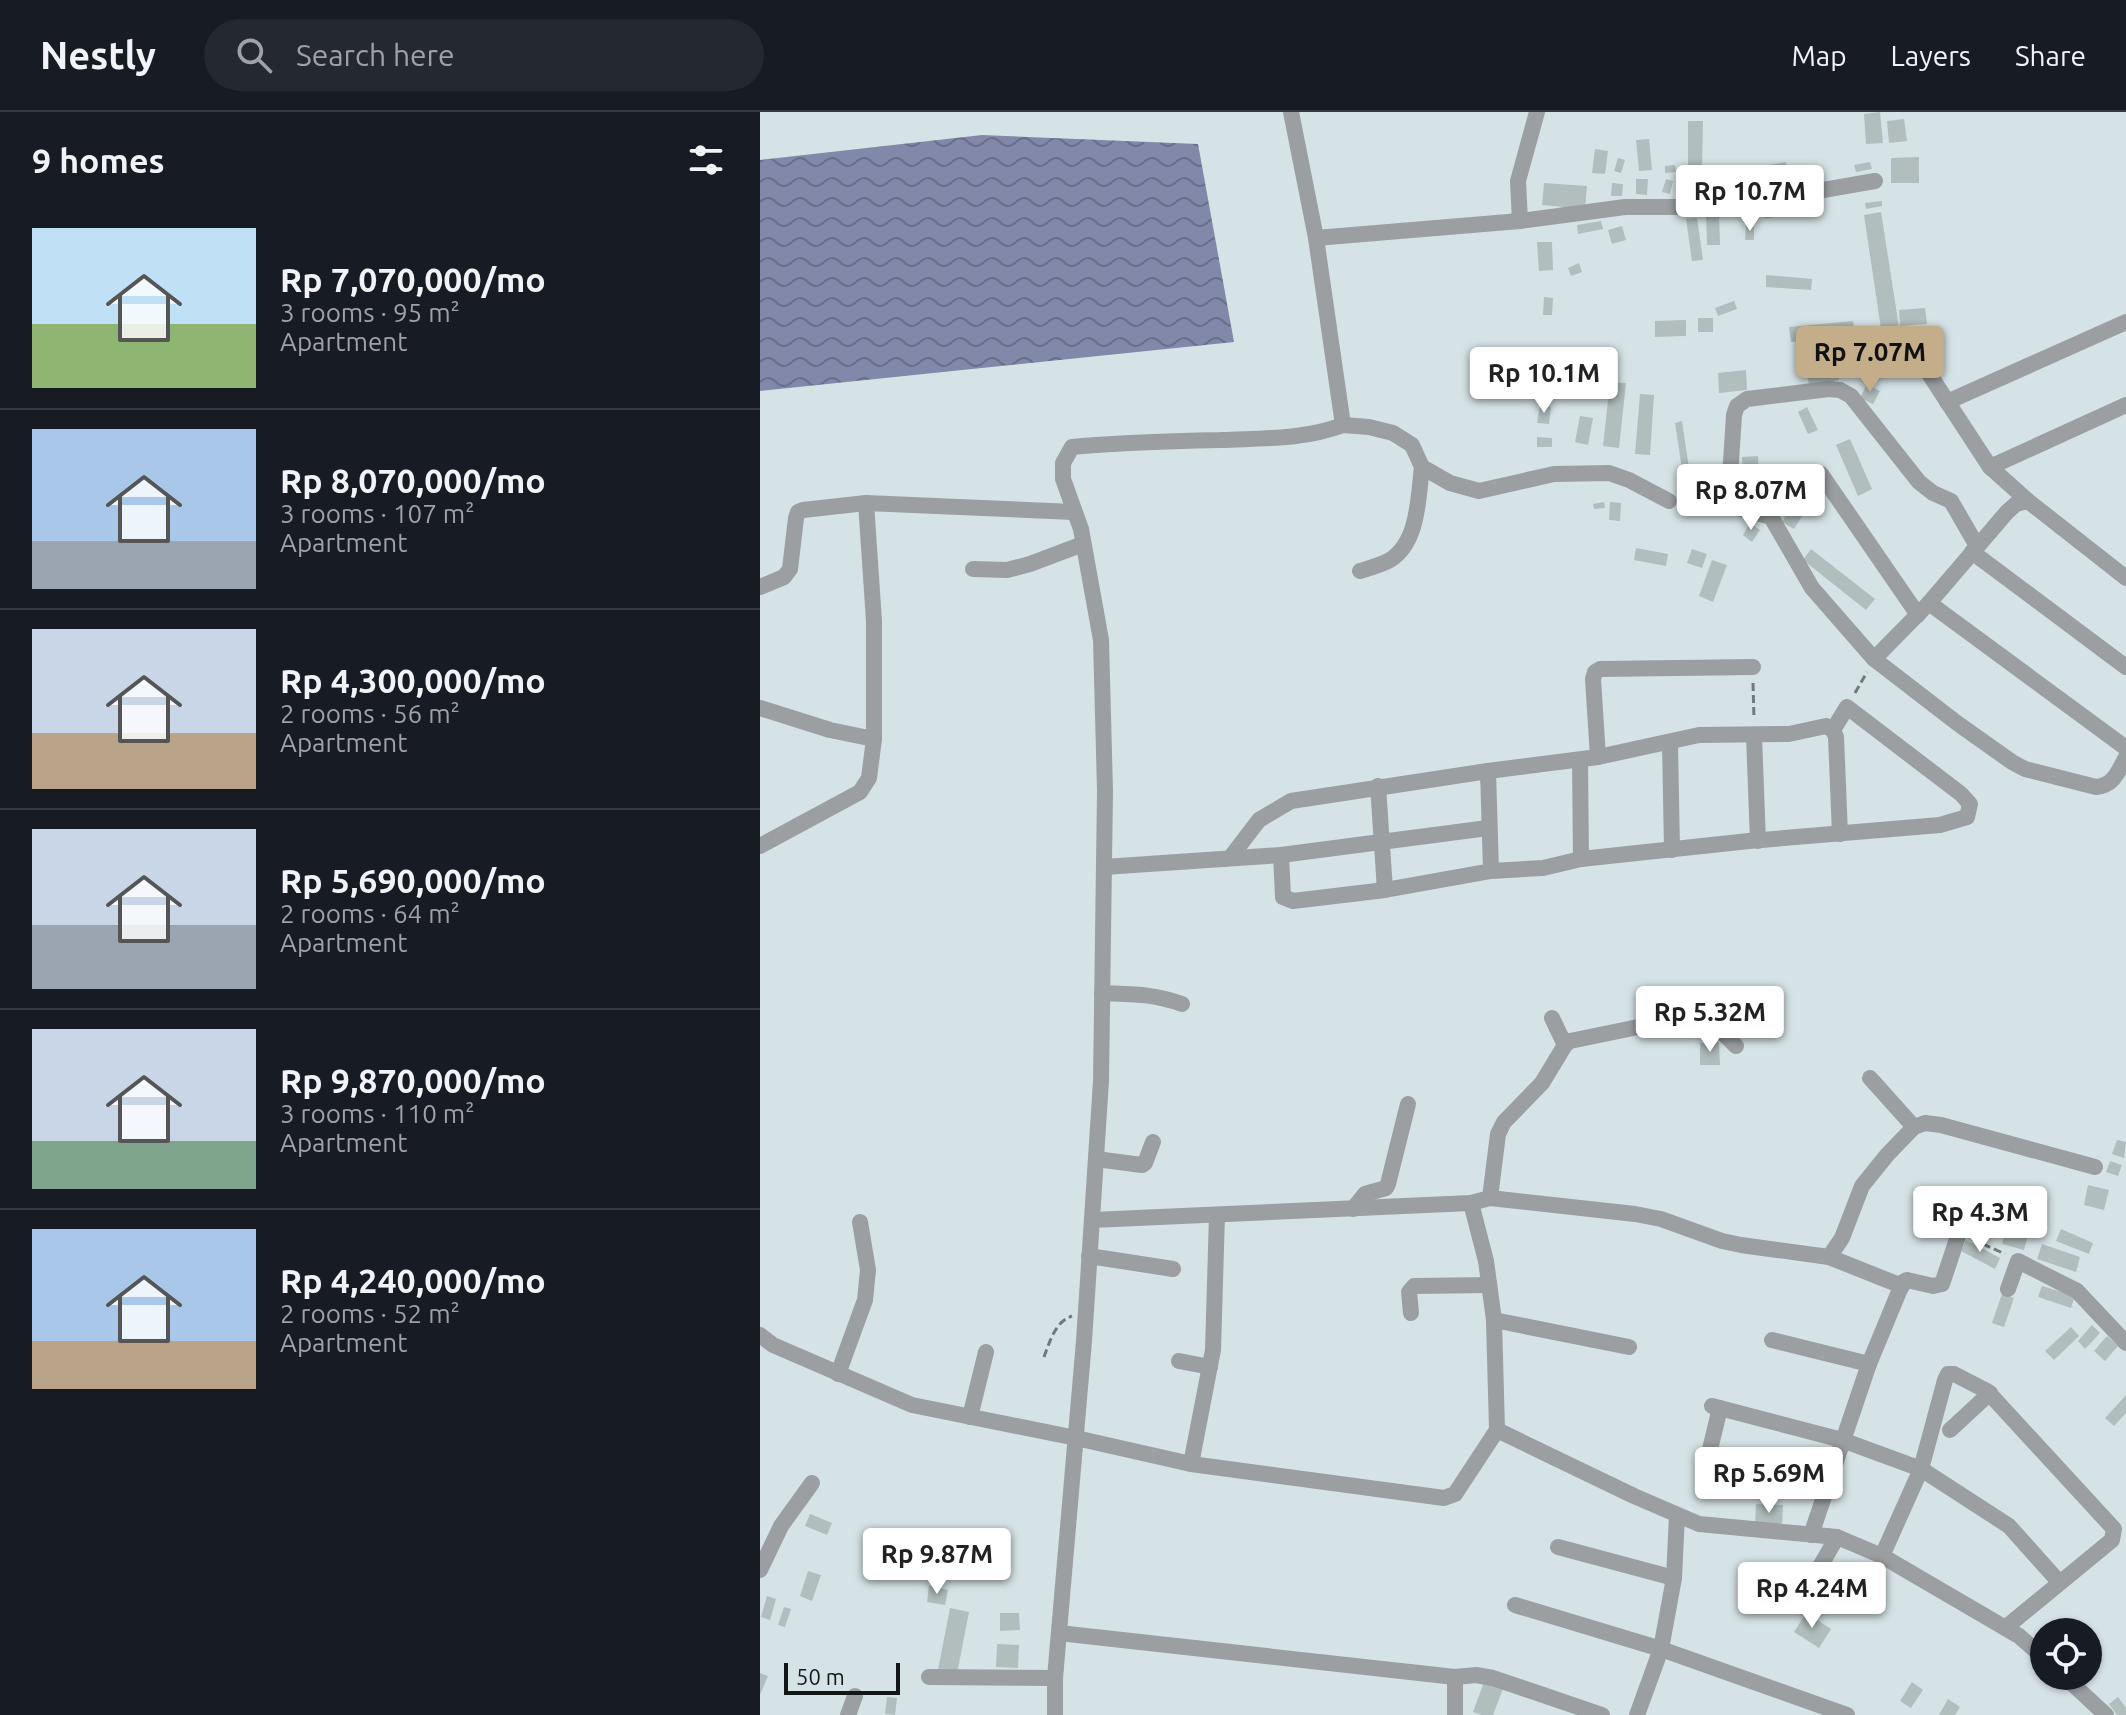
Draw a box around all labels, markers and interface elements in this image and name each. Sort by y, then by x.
search box [204,19,764,91]
icon: search [232,33,276,77]
text: Nestly [40,34,156,76]
text: Search here [296,38,455,72]
text: Map [1791,40,1847,71]
text: Layers [1891,40,1971,71]
text: Share [2015,40,2086,71]
icon: filters [684,138,728,182]
text: 9 homes [32,141,165,179]
pin: Rp 10.7M [1667,165,1833,233]
text: Rp 10.7M [1694,176,1806,205]
icon: home [96,260,192,356]
text: Rp 7,070,000/mo [280,260,546,298]
text: 3 rooms · 95 m² [280,298,460,327]
pin: Rp 7.07M [1787,326,1953,394]
text: Apartment [280,327,407,356]
text: Rp 7.07M [1814,337,1926,366]
pin: Rp 10.1M [1461,347,1627,415]
text: Rp 10.1M [1488,358,1600,387]
icon: home [96,461,192,557]
text: Rp 8,070,000/mo [280,461,546,499]
pin: Rp 8.07M [1668,464,1834,532]
text: Rp 8.07M [1695,475,1807,504]
text: 3 rooms · 107 m² [280,499,475,528]
text: Apartment [280,528,407,557]
icon: home [96,661,192,757]
text: Rp 4,300,000/mo [280,661,546,699]
text: 2 rooms · 56 m² [280,699,460,728]
text: Apartment [280,728,407,757]
icon: home [96,861,192,957]
text: Rp 5,690,000/mo [280,861,546,899]
text: 2 rooms · 64 m² [280,899,460,928]
text: Apartment [280,928,407,957]
pin: Rp 5.32M [1627,986,1793,1054]
text: Rp 5.32M [1654,997,1766,1026]
icon: home [96,1061,192,1157]
text: Rp 9,870,000/mo [280,1061,546,1099]
text: 3 rooms · 110 m² [280,1099,475,1128]
text: Apartment [280,1128,407,1157]
pin: Rp 4.3M [1906,1186,2054,1254]
text: Rp 4.3M [1931,1197,2029,1226]
icon: home [96,1261,192,1357]
text: Rp 4,240,000/mo [280,1261,546,1299]
text: 2 rooms · 52 m² [280,1299,460,1328]
text: Apartment [280,1328,407,1357]
pin: Rp 5.69M [1686,1447,1852,1515]
text: Rp 5.69M [1713,1458,1825,1487]
pin: Rp 9.87M [854,1528,1020,1596]
text: Rp 9.87M [881,1539,993,1568]
pin: Rp 4.24M [1729,1562,1895,1630]
text: Rp 4.24M [1756,1573,1868,1602]
map controls [2030,1618,2102,1690]
button: locate [2030,1618,2102,1690]
scale bar [784,1659,900,1695]
text: 50 m [796,1664,845,1689]

